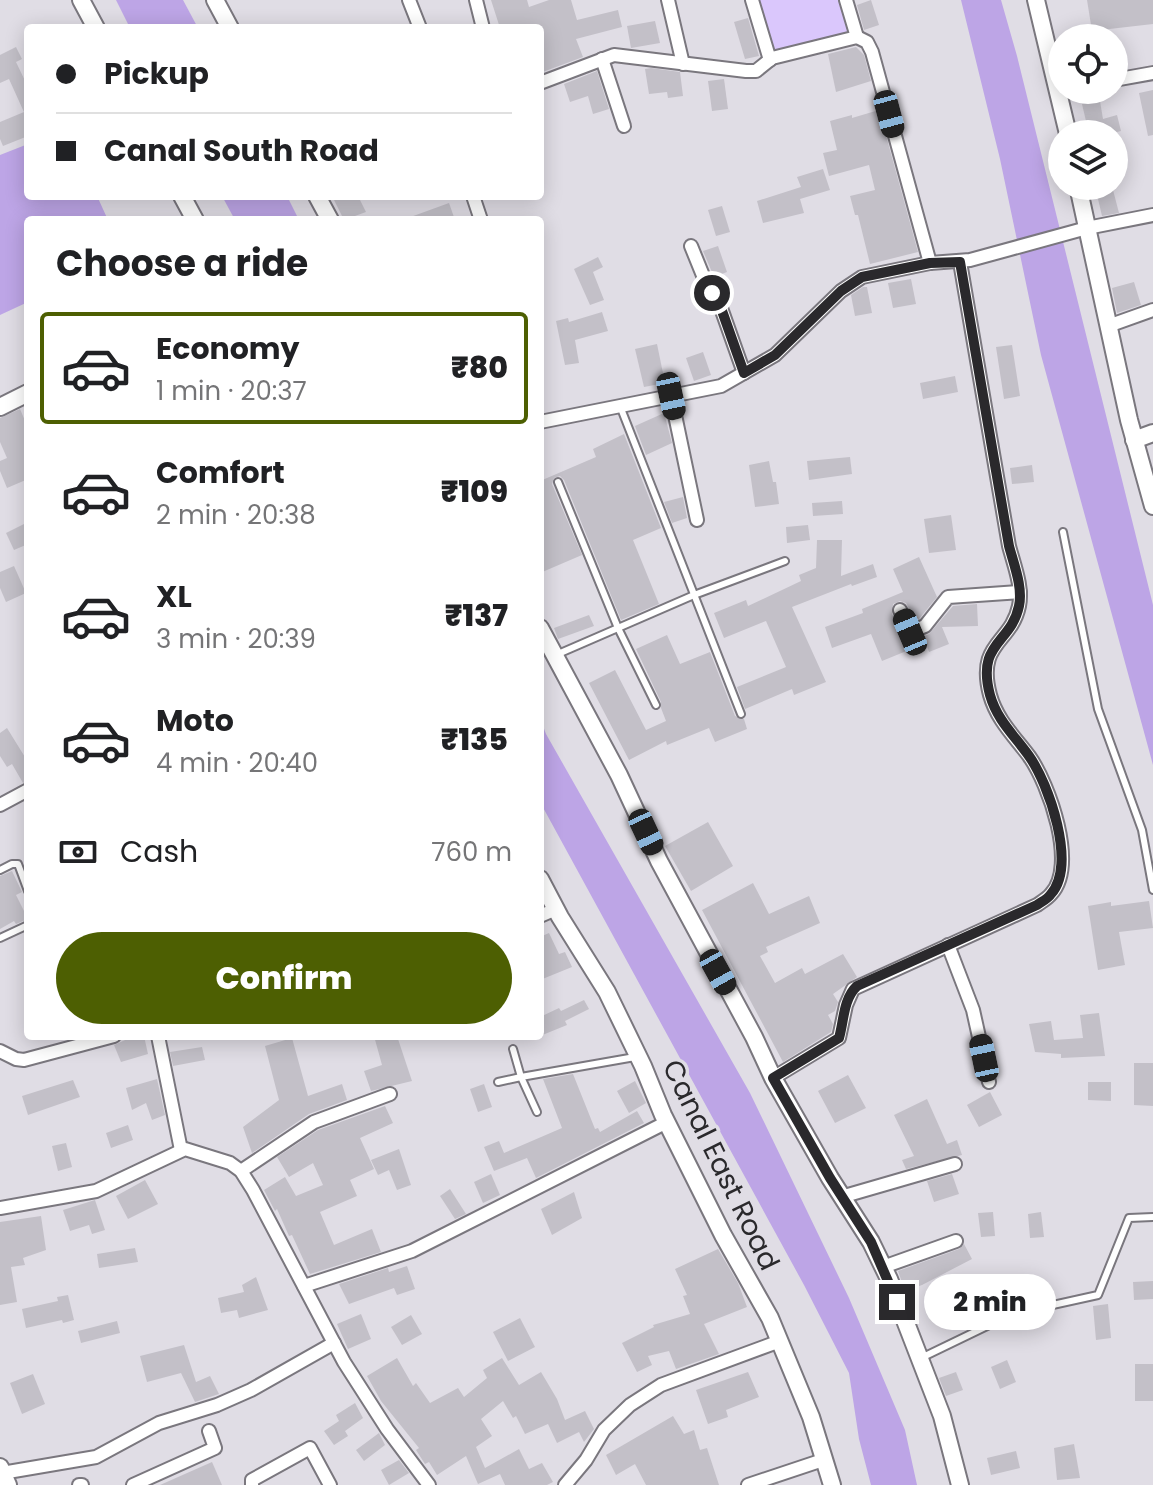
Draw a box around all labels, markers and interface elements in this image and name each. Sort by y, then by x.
map controls [1048,24,1128,200]
button: locate [1048,24,1128,104]
text: Pickup [104,52,209,95]
car [871,88,907,140]
button: layers [1048,120,1128,200]
text: Canal South Road [104,129,379,172]
text: Choose a ride [56,238,308,289]
route start [694,275,730,311]
text: Economy [156,327,300,370]
icon: car [60,332,132,404]
text: ₹80 [451,346,508,389]
car [654,370,688,422]
text: 1 min · 20:37 [156,373,307,409]
text: Comfort [156,451,285,494]
icon: car [60,456,132,528]
text: ₹109 [441,470,508,513]
text: 2 min · 20:38 [156,497,316,533]
text: XL [156,575,192,618]
icon: car [60,580,132,652]
text: ₹137 [445,594,508,637]
car [890,605,930,659]
text: 3 min · 20:39 [156,621,316,657]
text: Moto [156,699,234,742]
icon: car [60,704,132,776]
text: ₹135 [441,718,508,761]
text: 4 min · 20:40 [156,745,318,781]
car [625,805,667,859]
icon: cash [56,830,100,874]
text: Cash [120,830,198,873]
text: 760 m [431,834,512,870]
button: Confirm [56,932,512,1024]
car [696,945,740,999]
car [967,1032,1001,1084]
street label: Canal East Road [653,1053,789,1277]
callout: 2 min [925,1274,1057,1330]
route end [879,1284,915,1320]
text: 2 min [953,1284,1027,1320]

